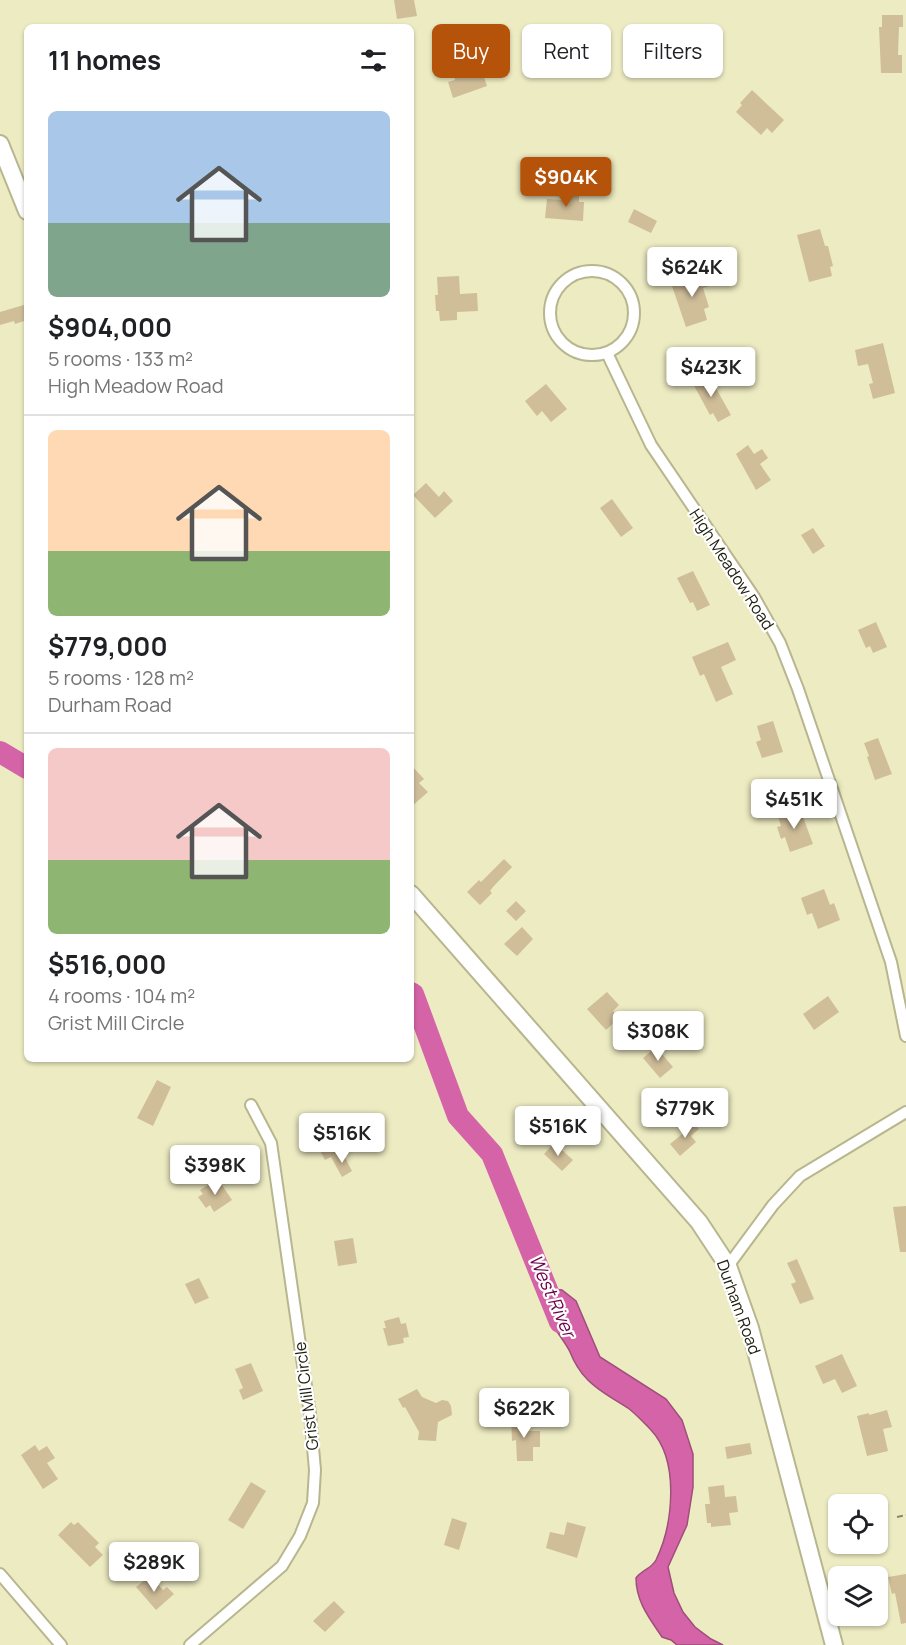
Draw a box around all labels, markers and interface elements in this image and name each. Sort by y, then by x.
chip: Buy [432,24,510,78]
chip: Rent [522,24,611,78]
chip: Filters [623,24,723,78]
text: 11 homes [48,42,161,78]
icon: filters [357,44,390,77]
icon: home [165,150,273,258]
pin: $904K [524,157,608,208]
text: $904K [534,163,598,190]
pin: $624K [650,247,734,298]
text: $624K [661,253,723,280]
text: $904,000 [48,309,172,345]
text: 5 rooms · 133 m² [48,345,193,372]
pin: $423K [669,347,753,398]
text: $423K [680,353,742,380]
text: High Meadow Road [48,372,224,399]
icon: home [165,469,273,577]
street label: High Meadow Road [685,504,779,634]
text: $779,000 [48,628,168,664]
text: 5 rooms · 128 m² [48,664,194,691]
text: Durham Road [48,691,172,718]
pin: $451K [752,779,836,830]
text: $451K [765,785,823,812]
icon: home [165,787,273,895]
text: $516,000 [48,946,166,982]
text: 4 rooms · 104 m² [48,982,195,1009]
text: Grist Mill Circle [48,1009,184,1036]
pin: $308K [616,1011,700,1062]
text: $308K [627,1017,689,1044]
pin: $779K [643,1088,727,1139]
text: $779K [655,1094,715,1121]
pin: $516K [516,1106,600,1157]
text: $516K [529,1112,587,1139]
pin: $516K [300,1113,384,1164]
text: $516K [313,1119,371,1146]
pin: $398K [173,1145,257,1196]
text: $398K [184,1151,246,1178]
water label: West River [524,1251,583,1343]
street label: Durham Road [712,1257,766,1357]
street label: Grist Mill Circle [288,1340,324,1452]
pin: $622K [482,1388,566,1439]
text: $622K [493,1394,555,1421]
map controls [828,1494,888,1626]
button: locate [828,1494,888,1554]
pin: $289K [112,1542,196,1593]
text: $289K [123,1548,185,1575]
button: layers [828,1566,888,1626]

